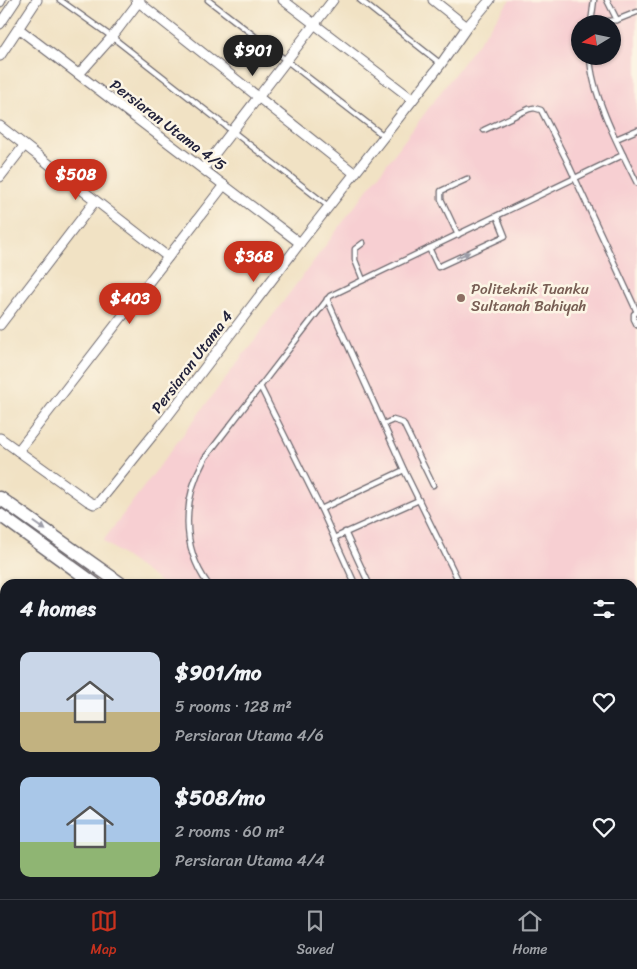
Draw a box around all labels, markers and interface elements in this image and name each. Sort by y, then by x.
north arrow [571,15,621,65]
map controls [571,15,621,65]
pin: $901 [223,34,283,77]
text: $901 [234,36,272,65]
street label: Persiaran Utama 4/5 [104,72,232,178]
pin: $508 [46,158,106,201]
text: $508 [56,160,96,189]
pin: $368 [224,240,284,283]
text: $368 [235,242,273,271]
one-way arrow [456,251,470,259]
place label: Politeknik Tuanku Sultanah Bahiyah [471,276,589,319]
pin: $403 [100,282,160,325]
text: $403 [110,284,150,313]
marker: Politeknik Tuanku Sultanah Bahiyah [455,292,467,304]
street label: Persiaran Utama 4 [144,305,240,419]
one-way arrow [33,521,47,531]
text: 4 homes [20,590,96,628]
icon: filters [590,595,618,623]
text: $901/mo [175,654,262,692]
icon: home [60,672,120,732]
icon: heart [590,688,618,716]
text: 5 rooms · 128 m² [175,692,292,721]
text: Persiaran Utama 4/6 [175,721,324,750]
text: $508/mo [175,779,265,817]
icon: home [60,797,120,857]
icon: heart [590,813,618,841]
text: 2 rooms · 60 m² [175,817,285,846]
text: Persiaran Utama 4/4 [175,846,325,875]
tab: Map [90,907,118,962]
tab: Saved [297,907,333,962]
tab: Home [512,907,547,962]

